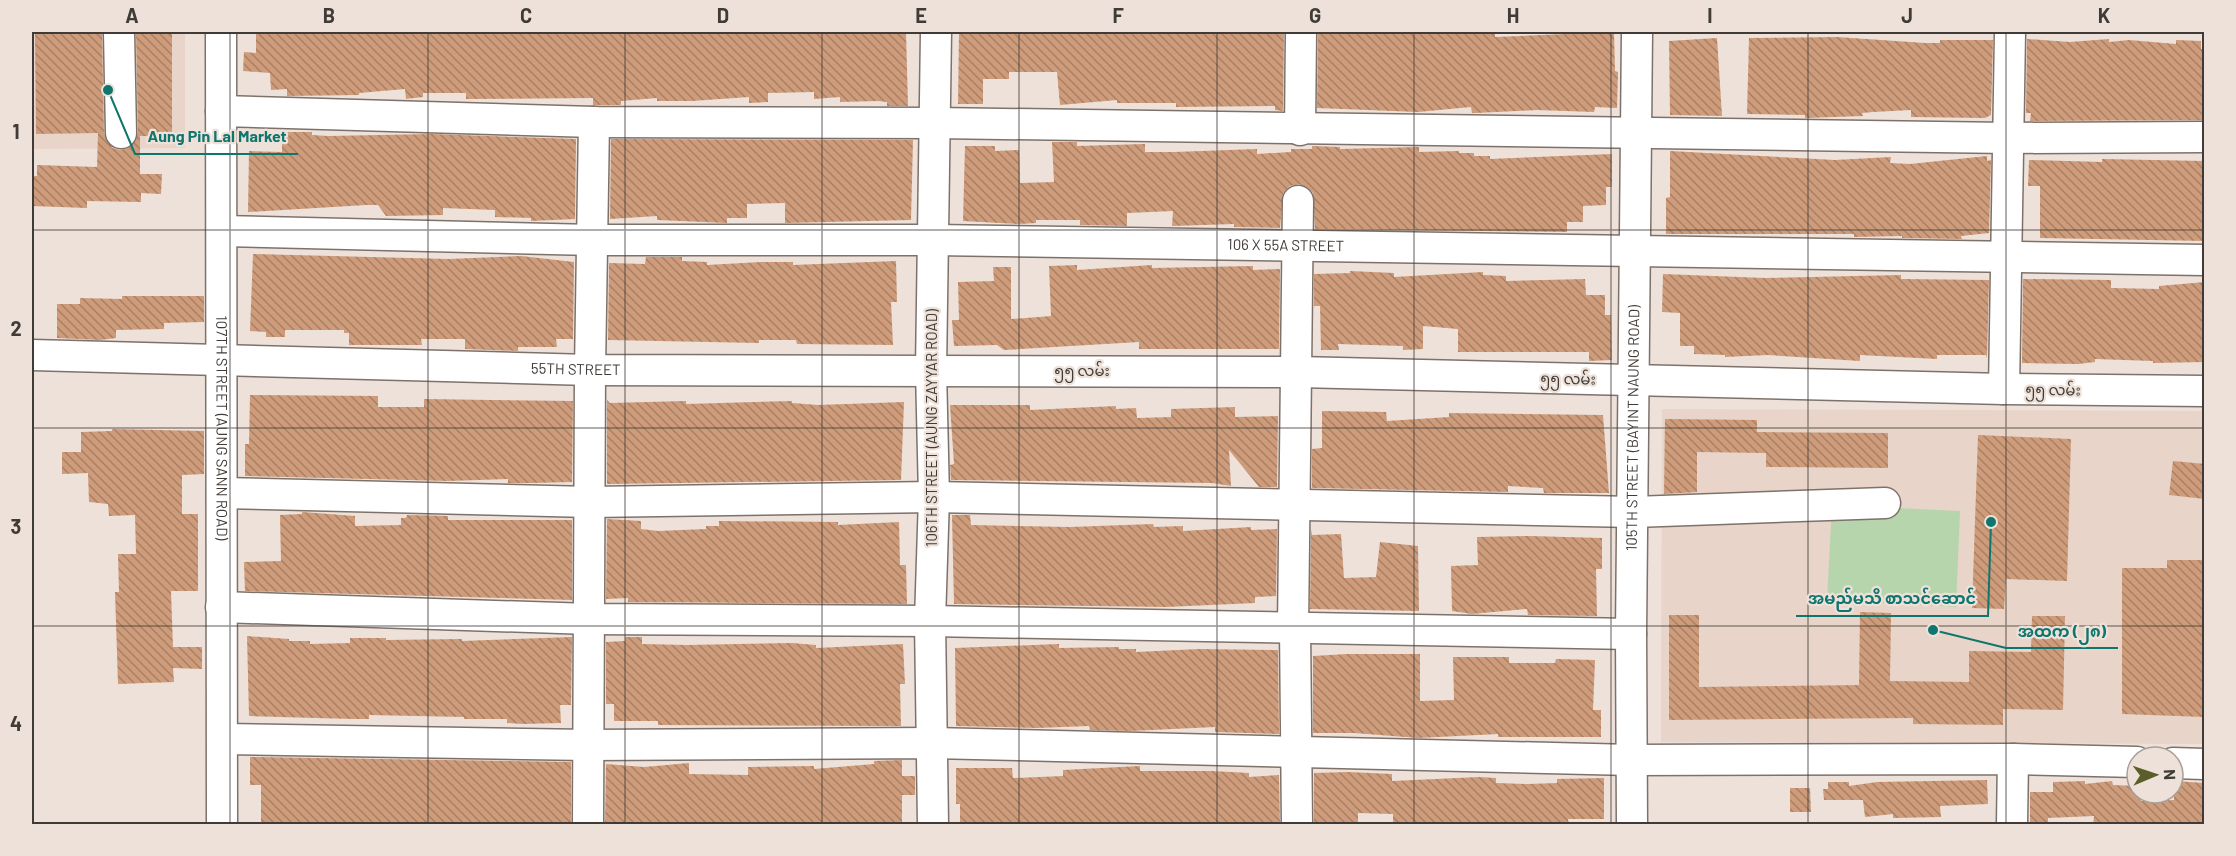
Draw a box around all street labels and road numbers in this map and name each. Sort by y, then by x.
street label: 106 X 55A STREET [1227,235,1344,254]
street label: 105TH STREET (BAYINT NAUNG ROAD) [1622,305,1642,551]
street label: 106TH STREET (AUNG ZAYYAR ROAD) [922,309,940,547]
street label: 107TH STREET (AUNG SANN ROAD) [213,316,232,541]
street label: 55TH STREET [531,358,621,378]
street label: ၅၅ လမ်း [1054,361,1110,383]
street label: ၅၅ လမ်း [1540,369,1596,391]
street label: ၅၅ လမ်း [2025,380,2081,402]

